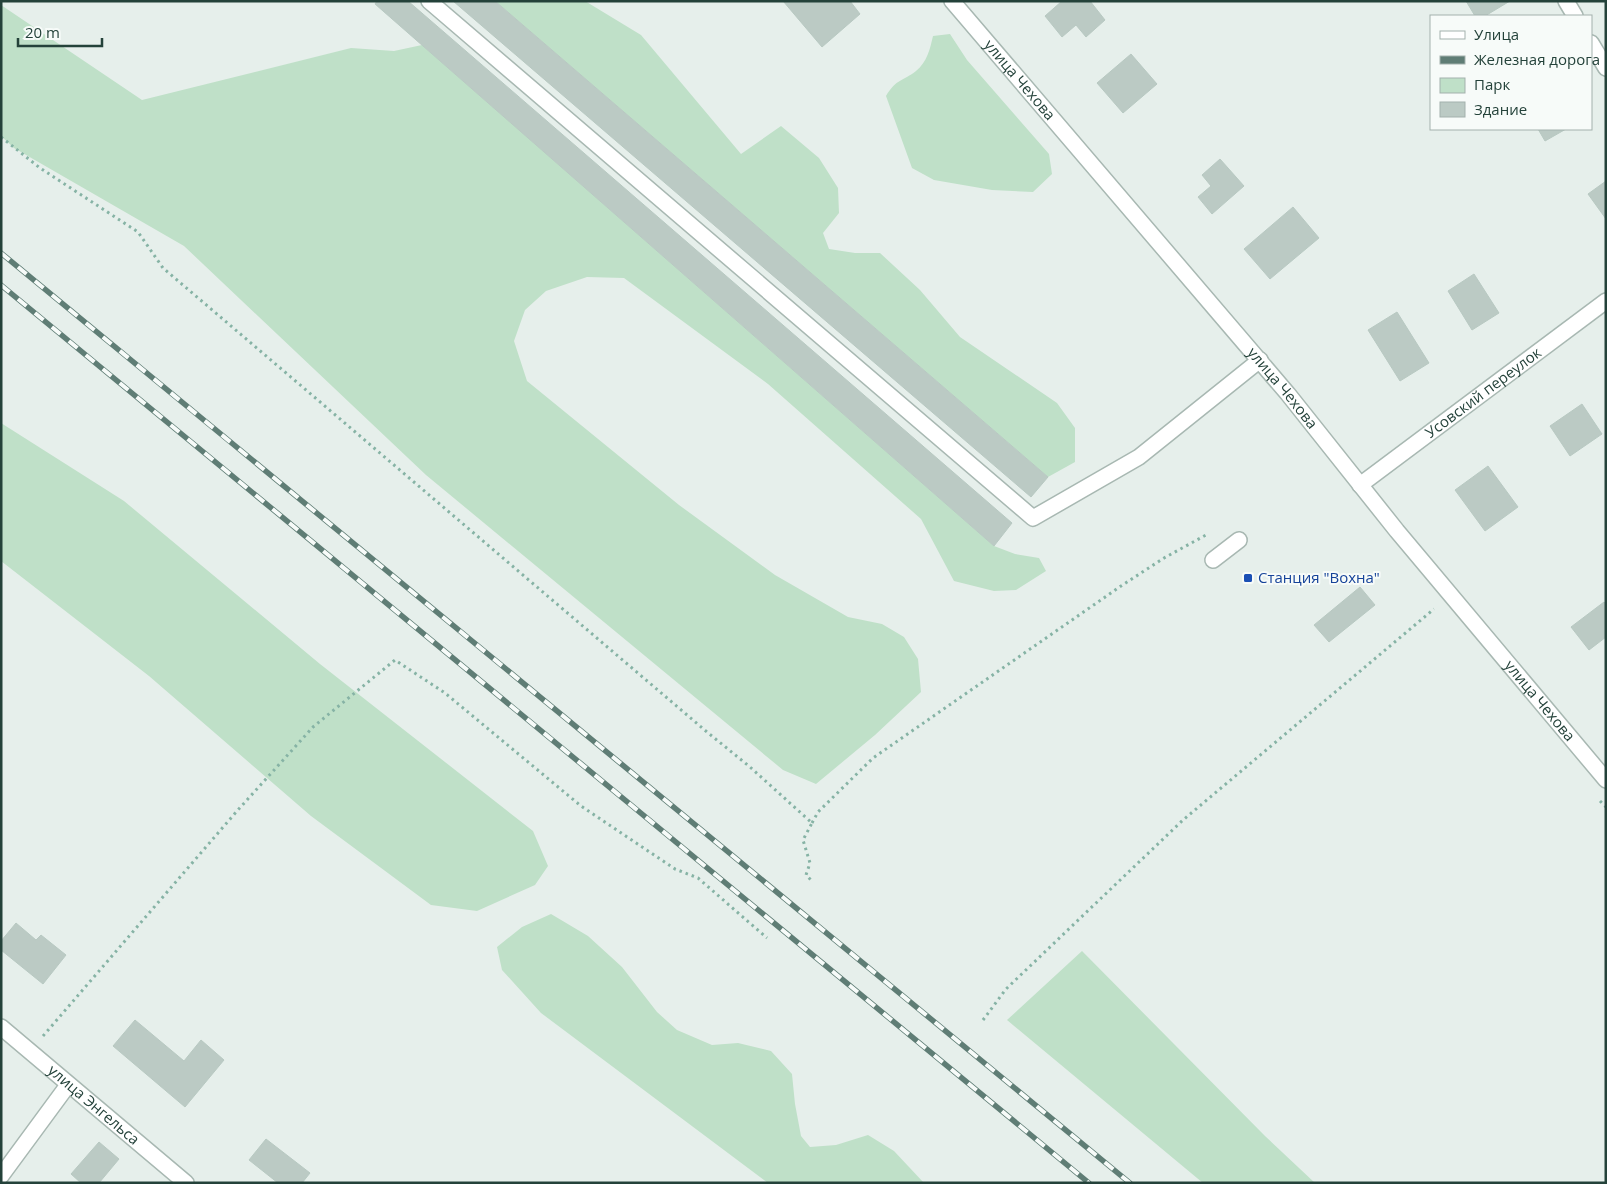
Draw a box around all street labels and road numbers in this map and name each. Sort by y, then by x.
street label: улица Чехова [980,35,1060,124]
street label: Усовский переулок [1421,342,1545,442]
street label: улица Чехова [1243,343,1323,432]
street label: улица Чехова [1501,656,1580,745]
street label: улица Энгельса [44,1060,144,1149]

